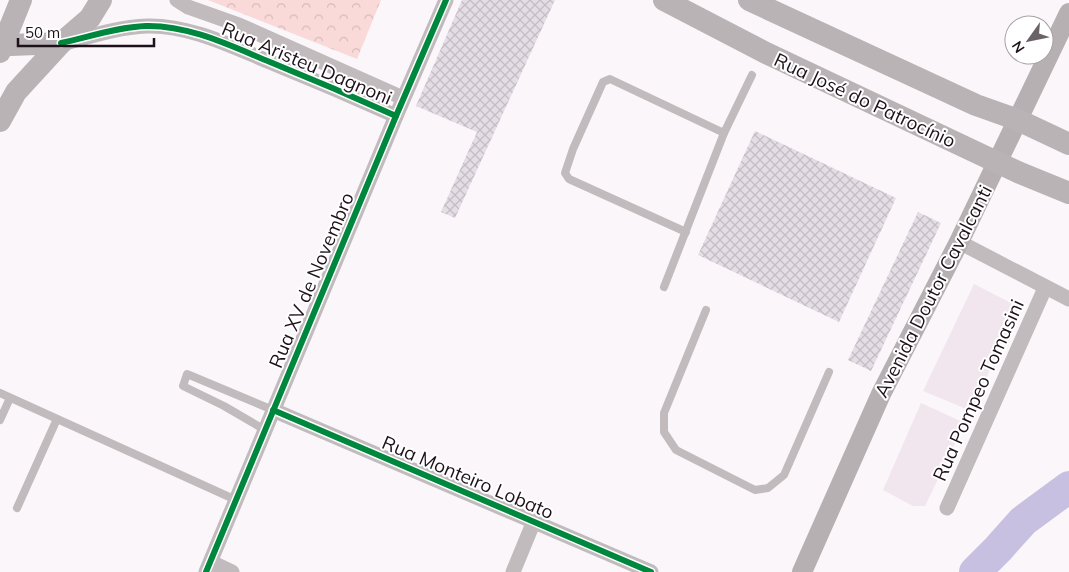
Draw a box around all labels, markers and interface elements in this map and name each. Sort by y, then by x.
scale bar [18,15,154,47]
north arrow [1004,15,1054,65]
street label: Rua Aristeu Dagnoni [218,16,396,110]
text: 50 m [25,23,60,42]
text: N [1008,38,1029,56]
street label: Rua José do Patrocínio [770,47,960,153]
street label: Avenida Doutor Cavalcanti [869,181,997,401]
street label: Rua XV de Novembro [263,189,359,371]
street label: Rua Pompeo Tomasini [927,296,1029,484]
street label: Rua Monteiro Lobato [379,430,557,524]

